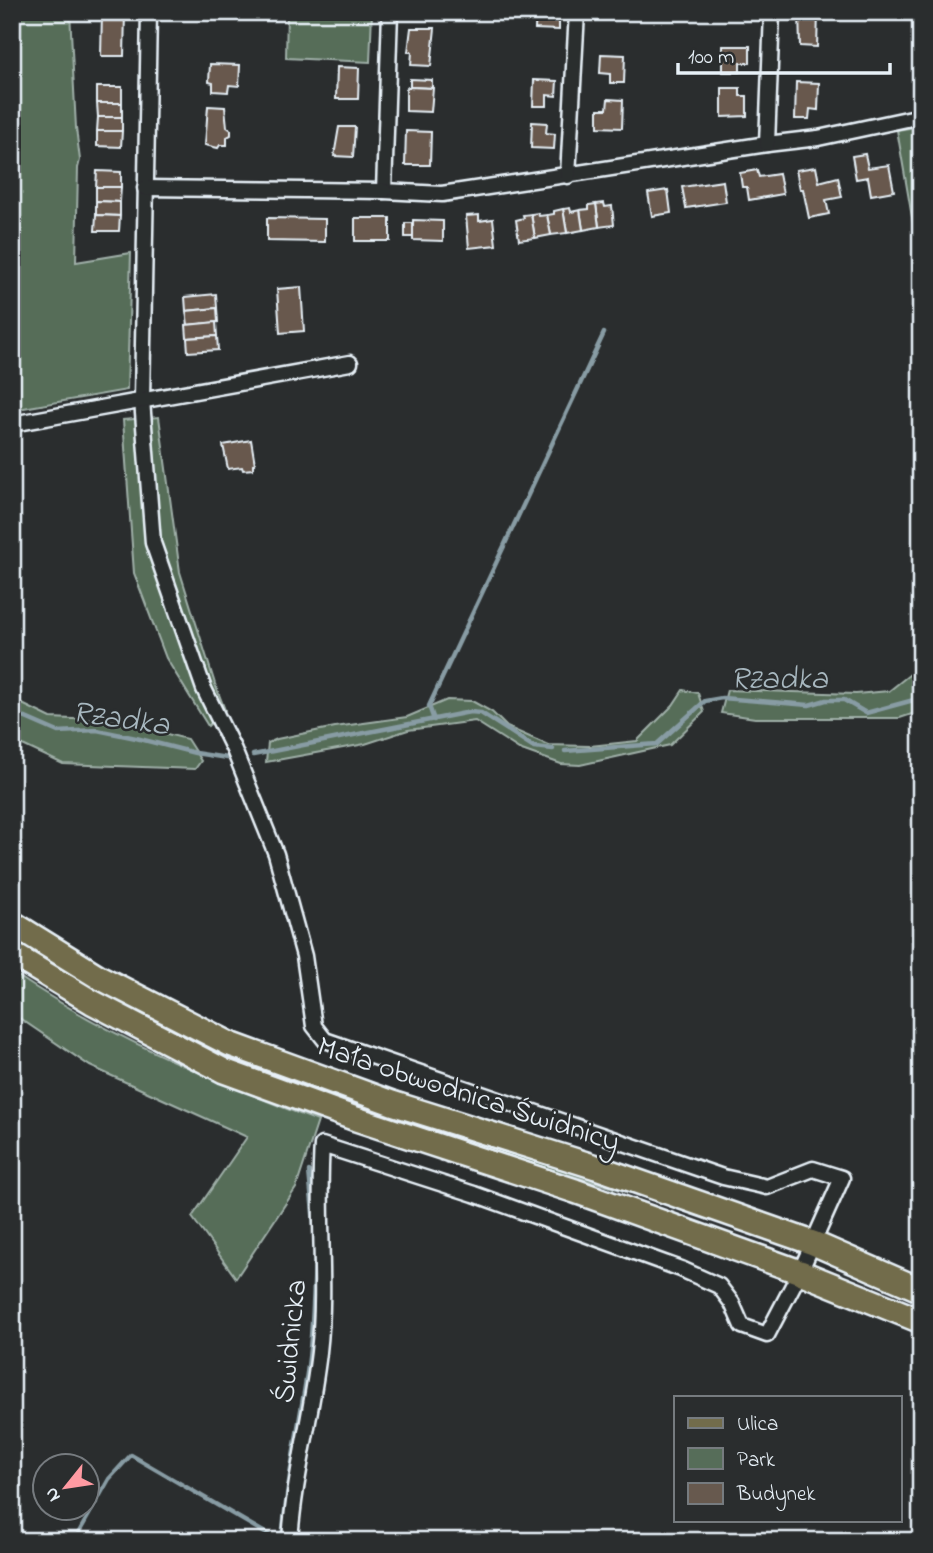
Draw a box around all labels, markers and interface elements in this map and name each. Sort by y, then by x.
scale bar [678,32,889,76]
text: 100 m [688,43,734,73]
water label: Rzadka [730,657,829,704]
water label: Rzadka [69,690,173,751]
street label: Mała obwodnica Świdnicy [311,1026,625,1166]
street label: Świdnicka [264,1277,320,1405]
legend [674,1396,902,1522]
text: Ulica [737,1410,778,1440]
text: Park [737,1446,776,1476]
north arrow [32,1452,102,1522]
text: Budynek [736,1480,816,1512]
text: N [38,1482,68,1507]

